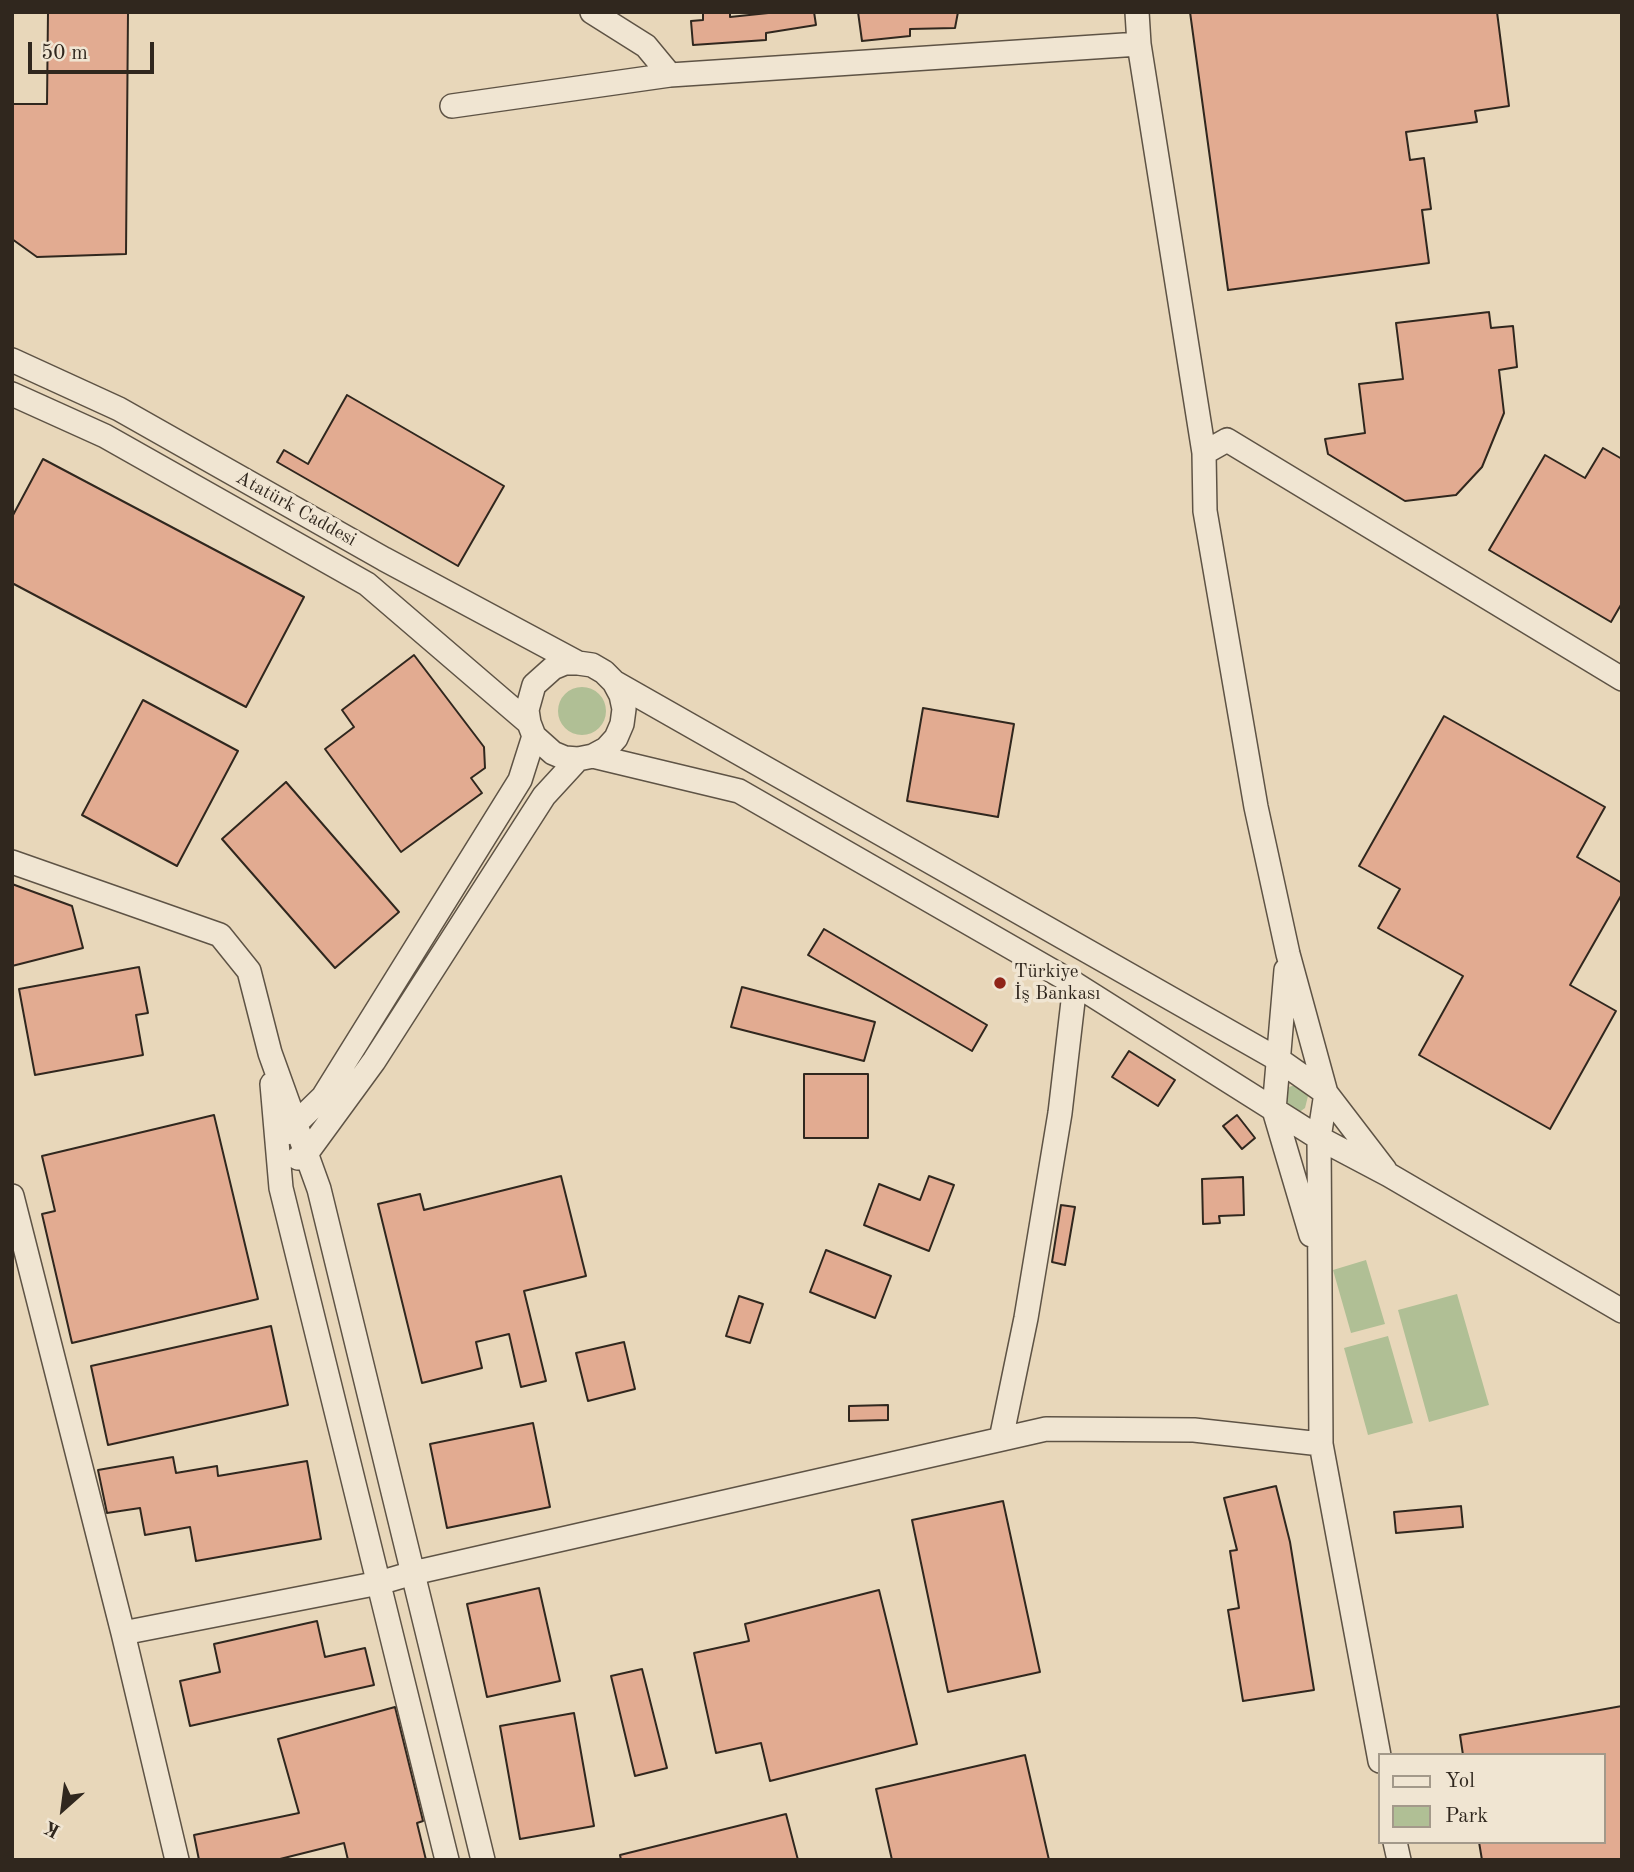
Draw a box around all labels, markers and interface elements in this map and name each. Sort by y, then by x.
scale bar [32,28,158,72]
text: 50 m [41,43,88,64]
street label: Atatürk Caddesi [232,466,360,552]
place label: Türkiye İş Bankası [1014,961,1100,1005]
marker: Türkiye İş Bankası [992,975,1008,991]
legend [1378,1753,1606,1844]
text: Yol [1445,1771,1475,1792]
north arrow [28,1774,98,1844]
text: Park [1445,1806,1488,1827]
text: K [42,1816,64,1840]

